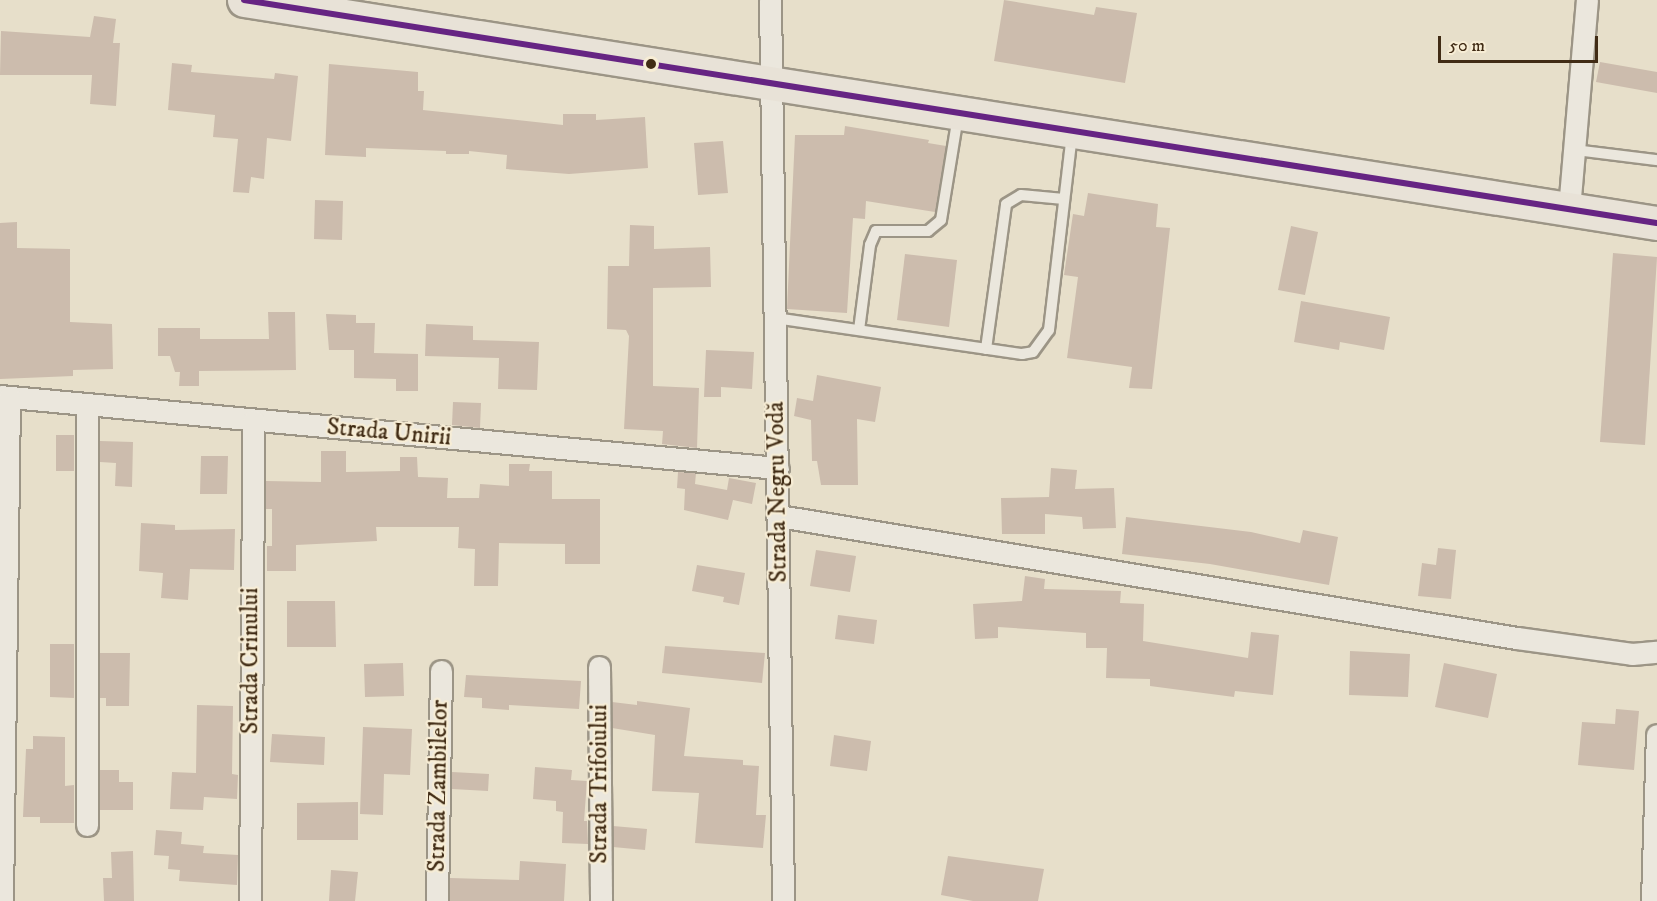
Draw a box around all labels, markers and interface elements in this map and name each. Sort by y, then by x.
scale bar [1441,24,1602,62]
text: 50 m [1449,35,1485,57]
unlabelled marker [645,58,657,70]
street label: Strada Negru Vodă [762,401,794,583]
street label: Strada Unirii [326,413,452,453]
street label: Strada Crinului [237,588,265,734]
street label: Strada Zambilelor [423,700,455,872]
street label: Strada Trifoiului [586,704,614,864]

